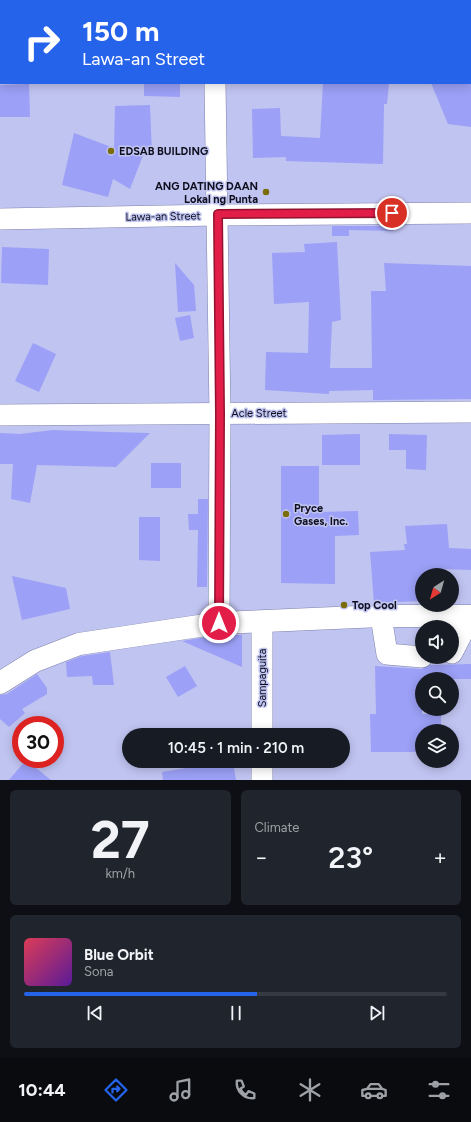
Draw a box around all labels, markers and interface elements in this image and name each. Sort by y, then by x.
text: 150 m [82,14,159,48]
icon: right [16,16,68,68]
text: Lawa-an Street [82,48,205,70]
place label: EDSAB BUILDING [119,145,208,158]
marker: EDSAB BUILDING [106,146,116,156]
place label: ANG DATING DAAN Lokal ng Punta [155,180,258,206]
marker: ANG DATING DAAN Lokal ng Punta [261,187,271,197]
pin [375,196,409,230]
icon: arrive [381,202,403,224]
street label: Lawa-an Street [125,209,201,224]
street label: Acle Street [231,407,287,420]
place label: Pryce Gases, Inc. [294,502,348,528]
marker: Pryce Gases, Inc. [281,509,291,519]
north arrow [415,568,459,612]
map controls [415,568,459,768]
place label: Top Cool [352,599,397,612]
marker: Top Cool [339,600,349,610]
position arrow [198,602,240,644]
button: sound [415,620,459,664]
street label: Sampaguita [256,649,269,707]
button: search [415,672,459,716]
speed limit sign: 30 [12,716,64,768]
button: layers [415,724,459,768]
text: 10:45 · 1 min · 210 m [168,739,304,757]
text: 27 [91,809,150,871]
text: Climate [255,820,299,835]
text: 23° [328,839,373,876]
text: − [255,844,268,871]
text: + [433,844,447,871]
text: km/h [105,866,135,881]
text: Blue Orbit [84,946,154,964]
text: Sona [84,964,113,979]
icon: previous [84,1002,106,1024]
icon: pause [225,1002,247,1024]
icon: next [366,1002,388,1024]
icon: directions [102,1076,130,1104]
icon: music [167,1076,195,1104]
icon: phone [231,1076,259,1104]
icon: climate [296,1076,324,1104]
icon: car [360,1076,388,1104]
icon: filters [425,1076,453,1104]
text: 10:44 [18,1079,66,1101]

